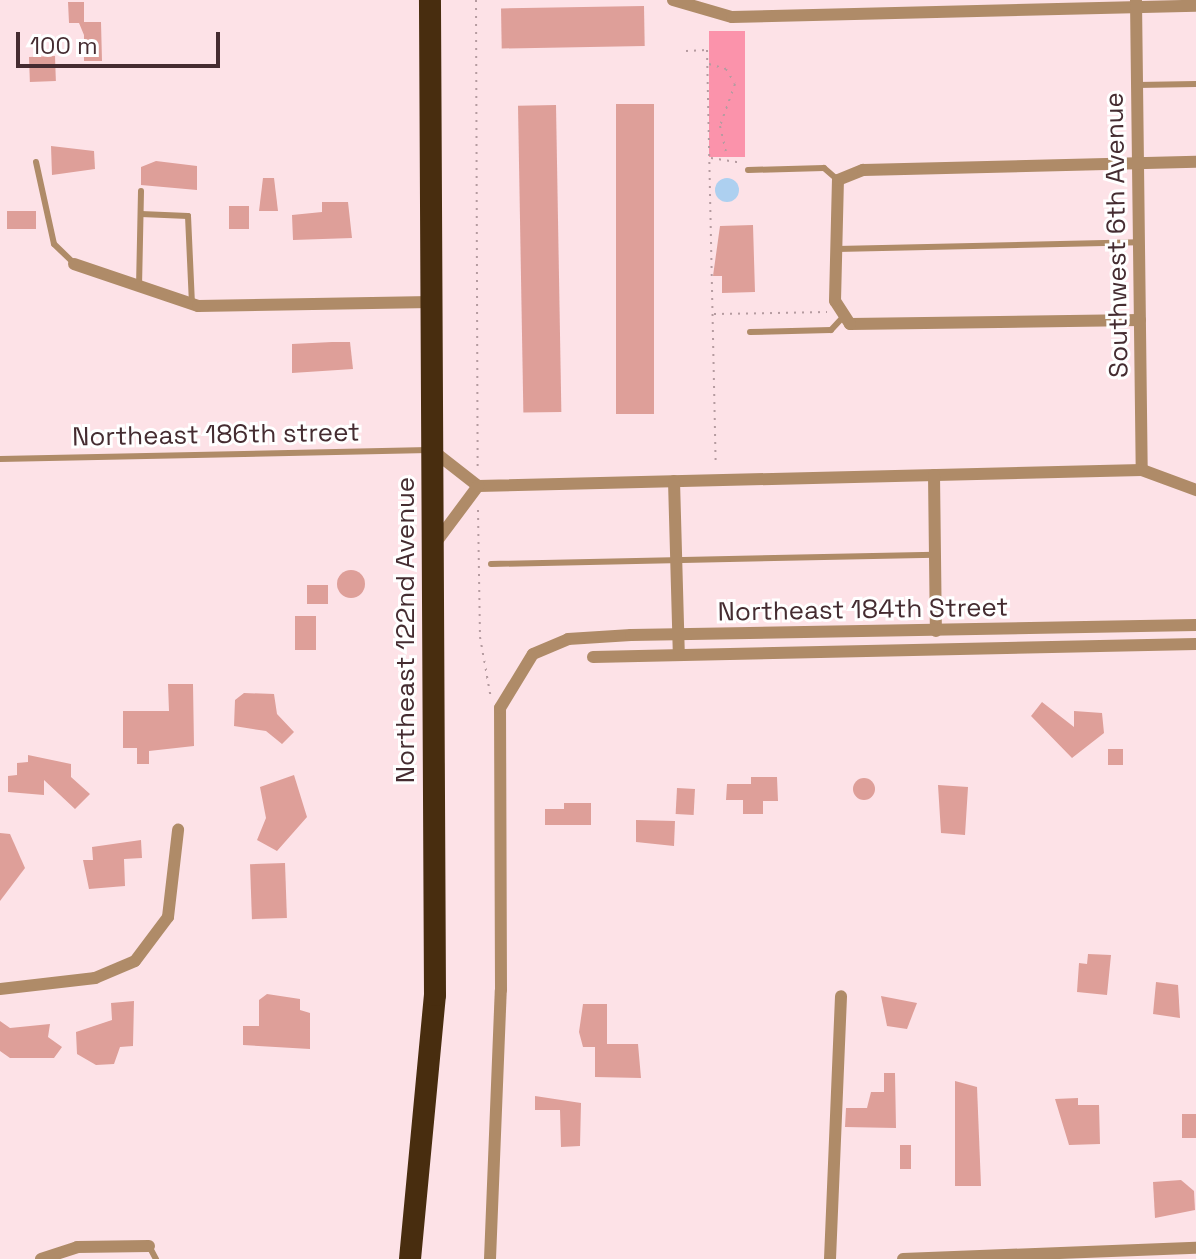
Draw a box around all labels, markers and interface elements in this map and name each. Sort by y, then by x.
scale bar [20,16,224,66]
text: 100 m [30,30,98,61]
street label: Southwest 6th Avenue [1099,92,1135,378]
street label: Northeast 186th street [72,417,360,453]
street label: Northeast 122nd Avenue [390,477,422,783]
street label: Northeast 184th Street [717,592,1009,628]

